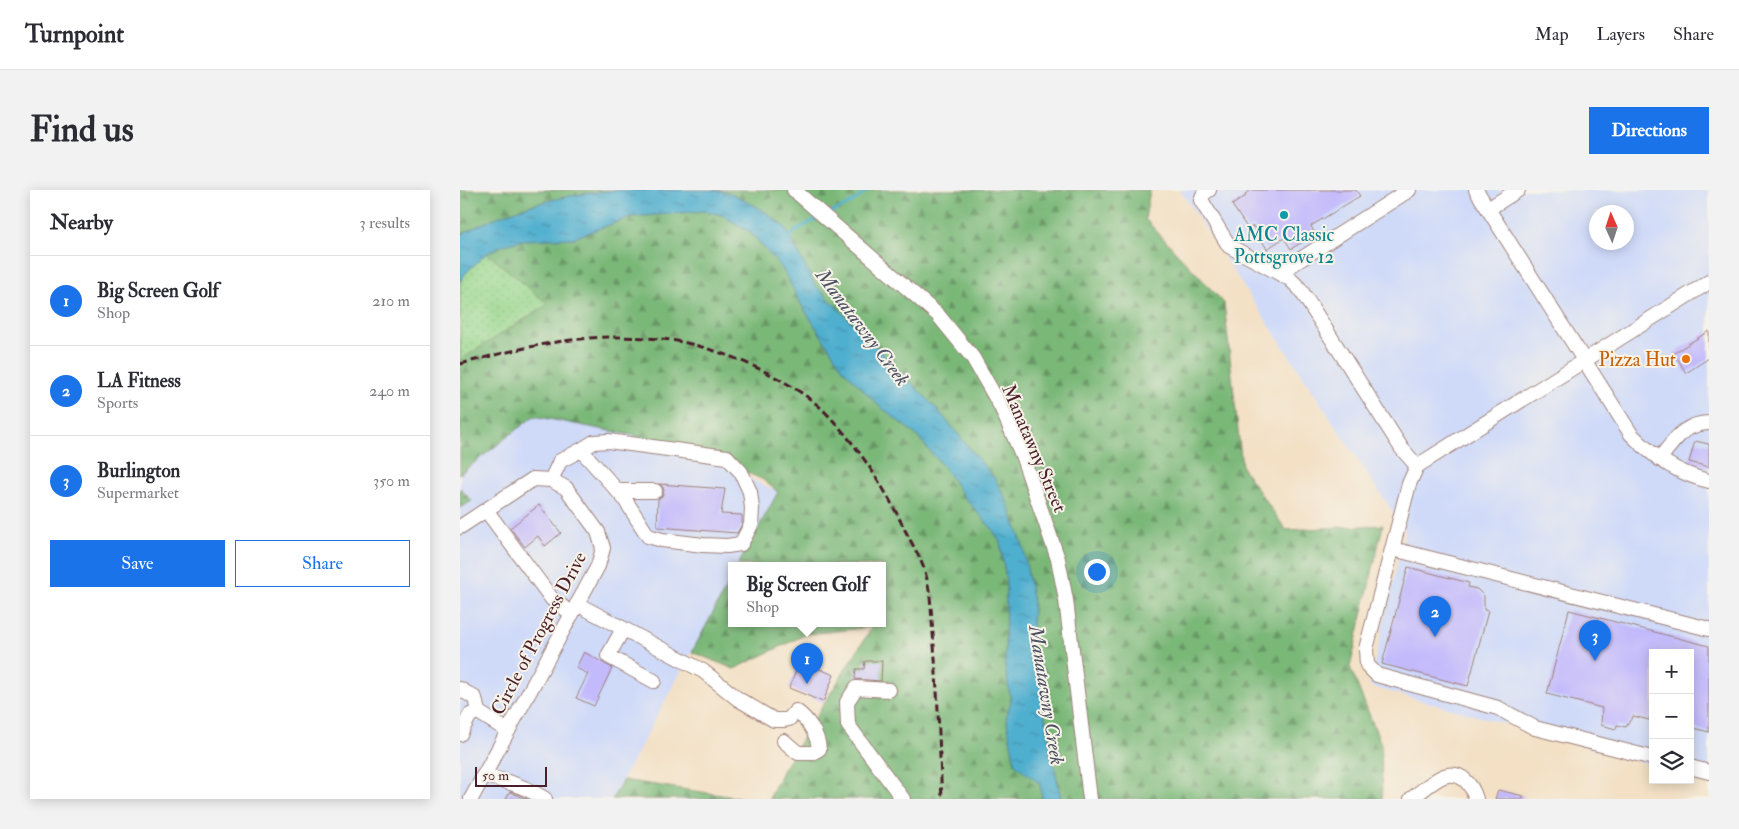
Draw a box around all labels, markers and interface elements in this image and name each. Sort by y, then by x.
text: Turnpoint [25,19,124,50]
text: Map [1535,23,1569,46]
text: Layers [1597,23,1645,46]
text: Share [1673,23,1714,46]
button: Directions [1589,107,1709,154]
text: Find us [30,108,134,152]
north arrow [1589,205,1634,250]
text: Nearby [50,209,113,236]
marker: AMC Classic Pottsgrove 12 [1278,209,1290,221]
text: 3 results [359,213,410,233]
place label: AMC Classic Pottsgrove 12 [1233,223,1335,269]
water label: Manatawny Creek [810,263,915,391]
text: Big Screen Golf [97,279,219,303]
text: 1 [63,291,69,311]
text: 210 m [372,291,410,311]
text: Shop [97,303,130,323]
place label: Pizza Hut [1598,348,1676,372]
marker: Pizza Hut [1680,353,1692,365]
text: LA Fitness [97,369,181,393]
text: 2 [62,381,70,401]
text: 240 m [369,381,410,401]
street label: Manatawny Street [996,381,1072,516]
text: Sports [97,393,138,413]
text: Burlington [97,459,180,483]
text: 3 [63,471,69,491]
text: 350 m [373,471,410,491]
text: Supermarket [97,483,179,503]
button: Save [50,540,225,587]
button: Share [235,540,410,587]
street label: Circle of Progress Drive [486,548,592,719]
your location [1084,559,1110,585]
popup [728,562,886,627]
text: Big Screen Golf [746,573,868,597]
pin: 2 [1419,596,1451,637]
text: Shop [746,597,779,617]
pin: 3 [1579,620,1611,661]
water label: Manatawny Creek [1023,623,1070,767]
pin: 1 [791,643,823,684]
map controls [1649,649,1694,784]
button: + [1649,649,1694,694]
button: − [1649,694,1694,739]
button: layers [1649,739,1694,784]
scale bar [475,764,548,787]
text: 50 m [482,767,509,784]

